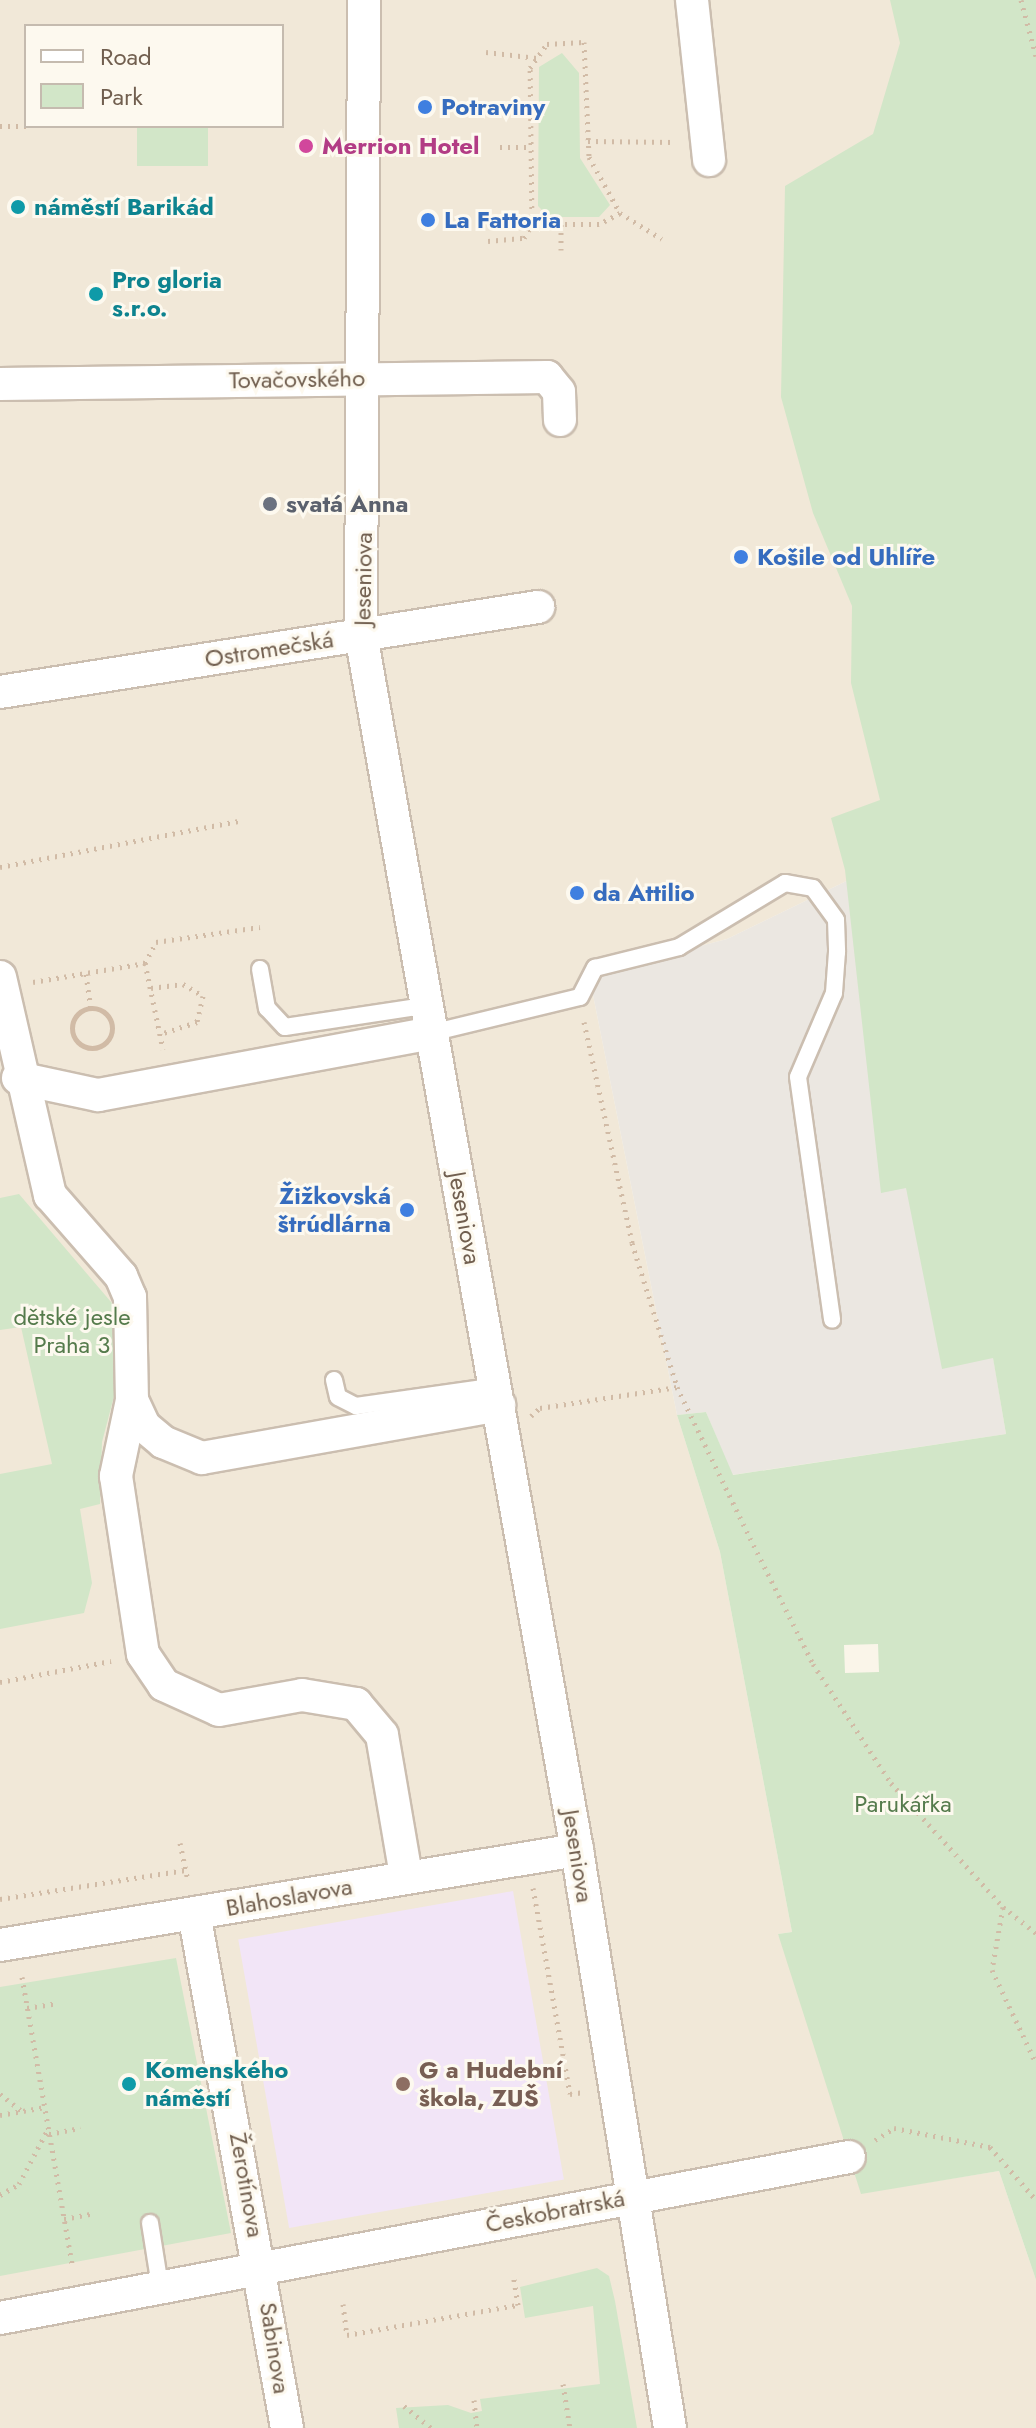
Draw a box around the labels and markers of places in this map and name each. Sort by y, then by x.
place label: Potraviny [441,93,545,121]
marker: Potraviny [416,98,434,116]
place label: Merrion Hotel [322,132,480,160]
marker: Merrion Hotel [297,137,315,155]
place label: náměstí Barikád [34,193,214,221]
marker: náměstí Barikád [9,198,27,216]
place label: La Fattoria [444,206,561,234]
marker: La Fattoria [419,211,437,229]
place label: Pro gloria s.r.o. [112,266,222,322]
marker: Pro gloria s.r.o. [87,285,105,303]
place label: svatá Anna [286,490,408,518]
marker: svatá Anna [261,495,279,513]
place label: Košile od Uhlíře [757,543,935,571]
marker: Košile od Uhlíře [732,548,750,566]
place label: da Attilio [593,879,695,907]
marker: da Attilio [568,884,586,902]
place label: Žižkovská štrúdlárna [278,1182,391,1238]
marker: Žižkovská štrúdlárna [398,1201,416,1219]
place label: Komenského náměstí [145,2056,288,2112]
place label: G a Hudební škola, ZUŠ [419,2056,562,2112]
marker: Komenského náměstí [120,2075,138,2093]
marker: G a Hudební škola, ZUŠ [394,2075,412,2093]

